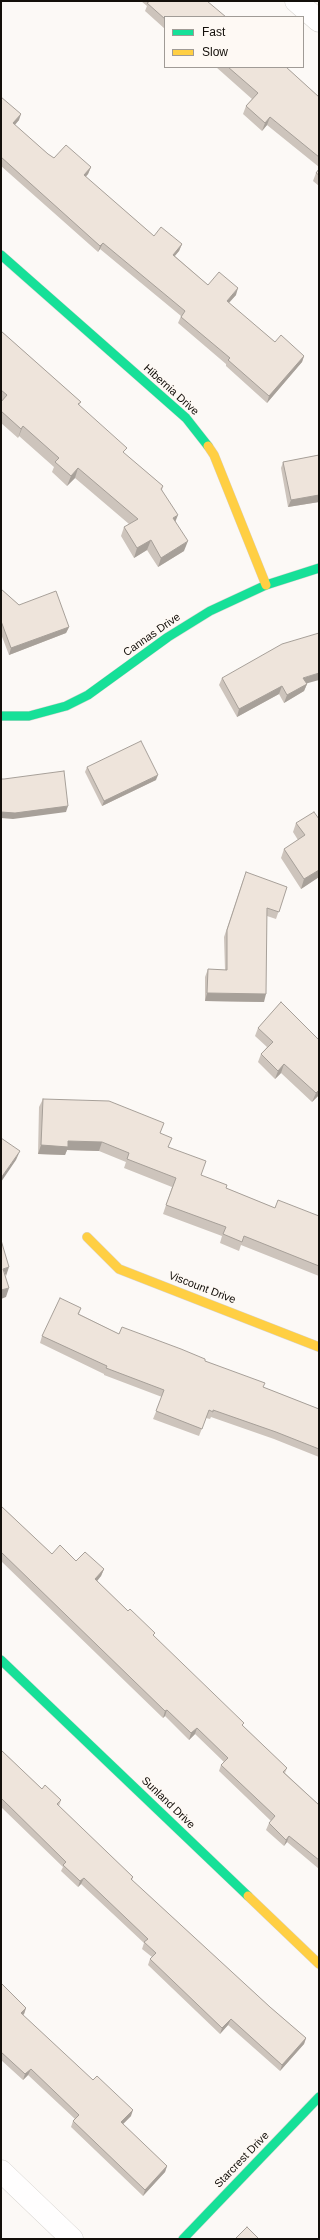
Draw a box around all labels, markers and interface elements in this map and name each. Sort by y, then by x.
legend [164,16,304,68]
text: Fast [202,25,225,39]
text: Slow [202,45,228,59]
street label: Hibernia Drive [141,362,201,418]
street label: Cannas Drive [121,610,183,660]
street label: Viscount Drive [167,1269,237,1307]
street label: Sunland Drive [139,1774,197,1832]
street label: Starcrest Drive [212,2129,272,2191]

